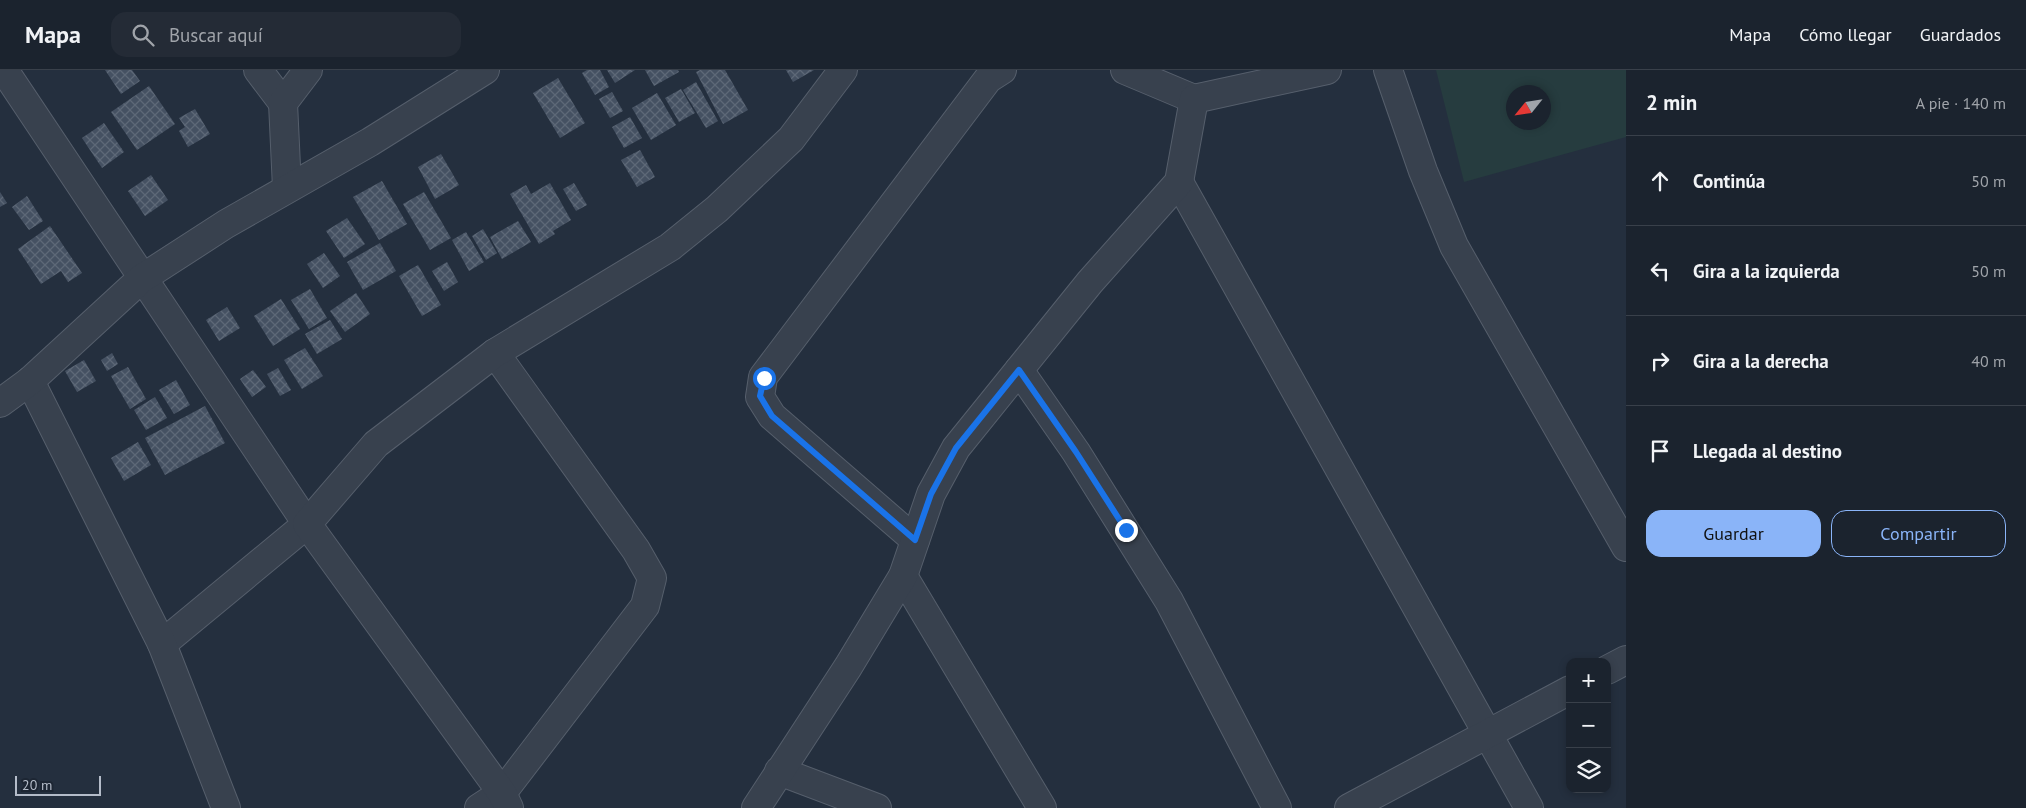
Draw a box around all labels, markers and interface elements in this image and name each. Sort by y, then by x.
search box [111,12,461,57]
text: Mapa [25,19,81,50]
icon: search [129,21,157,49]
text: Buscar aquí [169,23,263,47]
text: Mapa [1729,23,1771,46]
text: Cómo llegar [1799,23,1892,46]
text: Guardados [1920,23,2001,46]
north arrow [1506,85,1551,130]
text: 2 min [1646,89,1697,116]
text: A pie · 140 m [1916,93,2006,113]
icon: ahead [1646,167,1674,195]
text: Continúa [1693,169,1765,193]
text: 50 m [1971,171,2006,191]
icon: left [1646,257,1674,285]
text: Gira a la izquierda [1693,259,1840,283]
text: 50 m [1971,261,2006,281]
icon: right [1646,347,1674,375]
text: Gira a la derecha [1693,349,1829,373]
text: 40 m [1971,351,2006,371]
route start [753,367,776,390]
icon: arrive [1646,437,1674,465]
text: Llegada al destino [1693,439,1842,463]
button: Guardar [1646,510,1821,557]
button: Compartir [1831,510,2006,557]
route end [1115,519,1138,542]
map controls [1566,658,1611,793]
button: + [1566,658,1611,703]
button: − [1566,703,1611,748]
button: layers [1566,748,1611,793]
scale bar [15,773,101,796]
text: 20 m [22,776,52,794]

